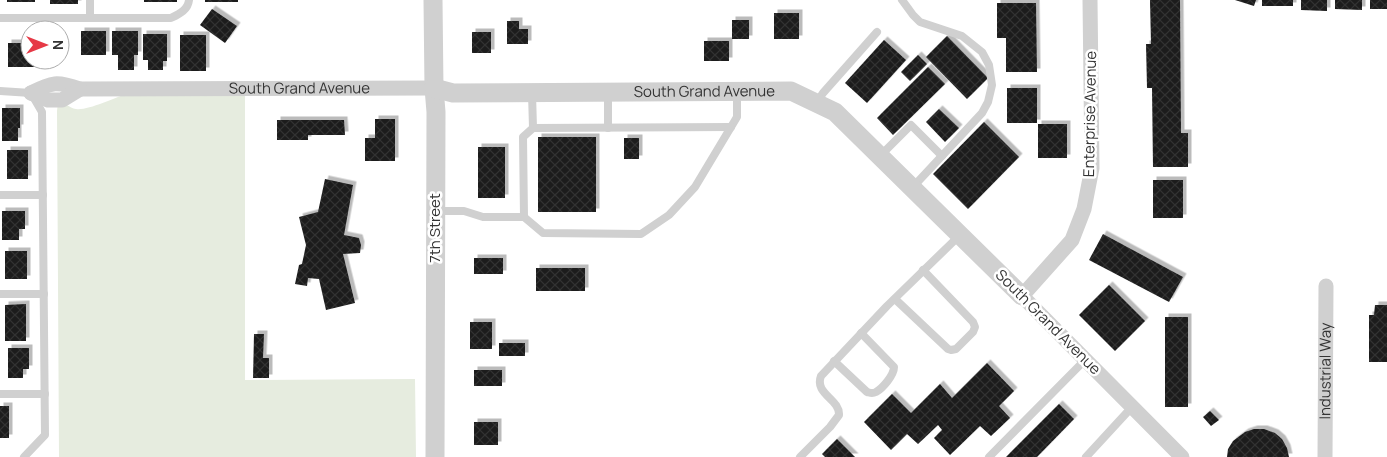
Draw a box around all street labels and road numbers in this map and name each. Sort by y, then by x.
street label: Enterprise Avenue [1078,51,1101,177]
street label: South Grand Avenue [229,77,370,99]
street label: South Grand Avenue [634,80,775,102]
street label: 7th Street [424,193,445,263]
street label: South Grand Avenue [991,264,1106,379]
street label: Industrial Way [1314,322,1336,420]

